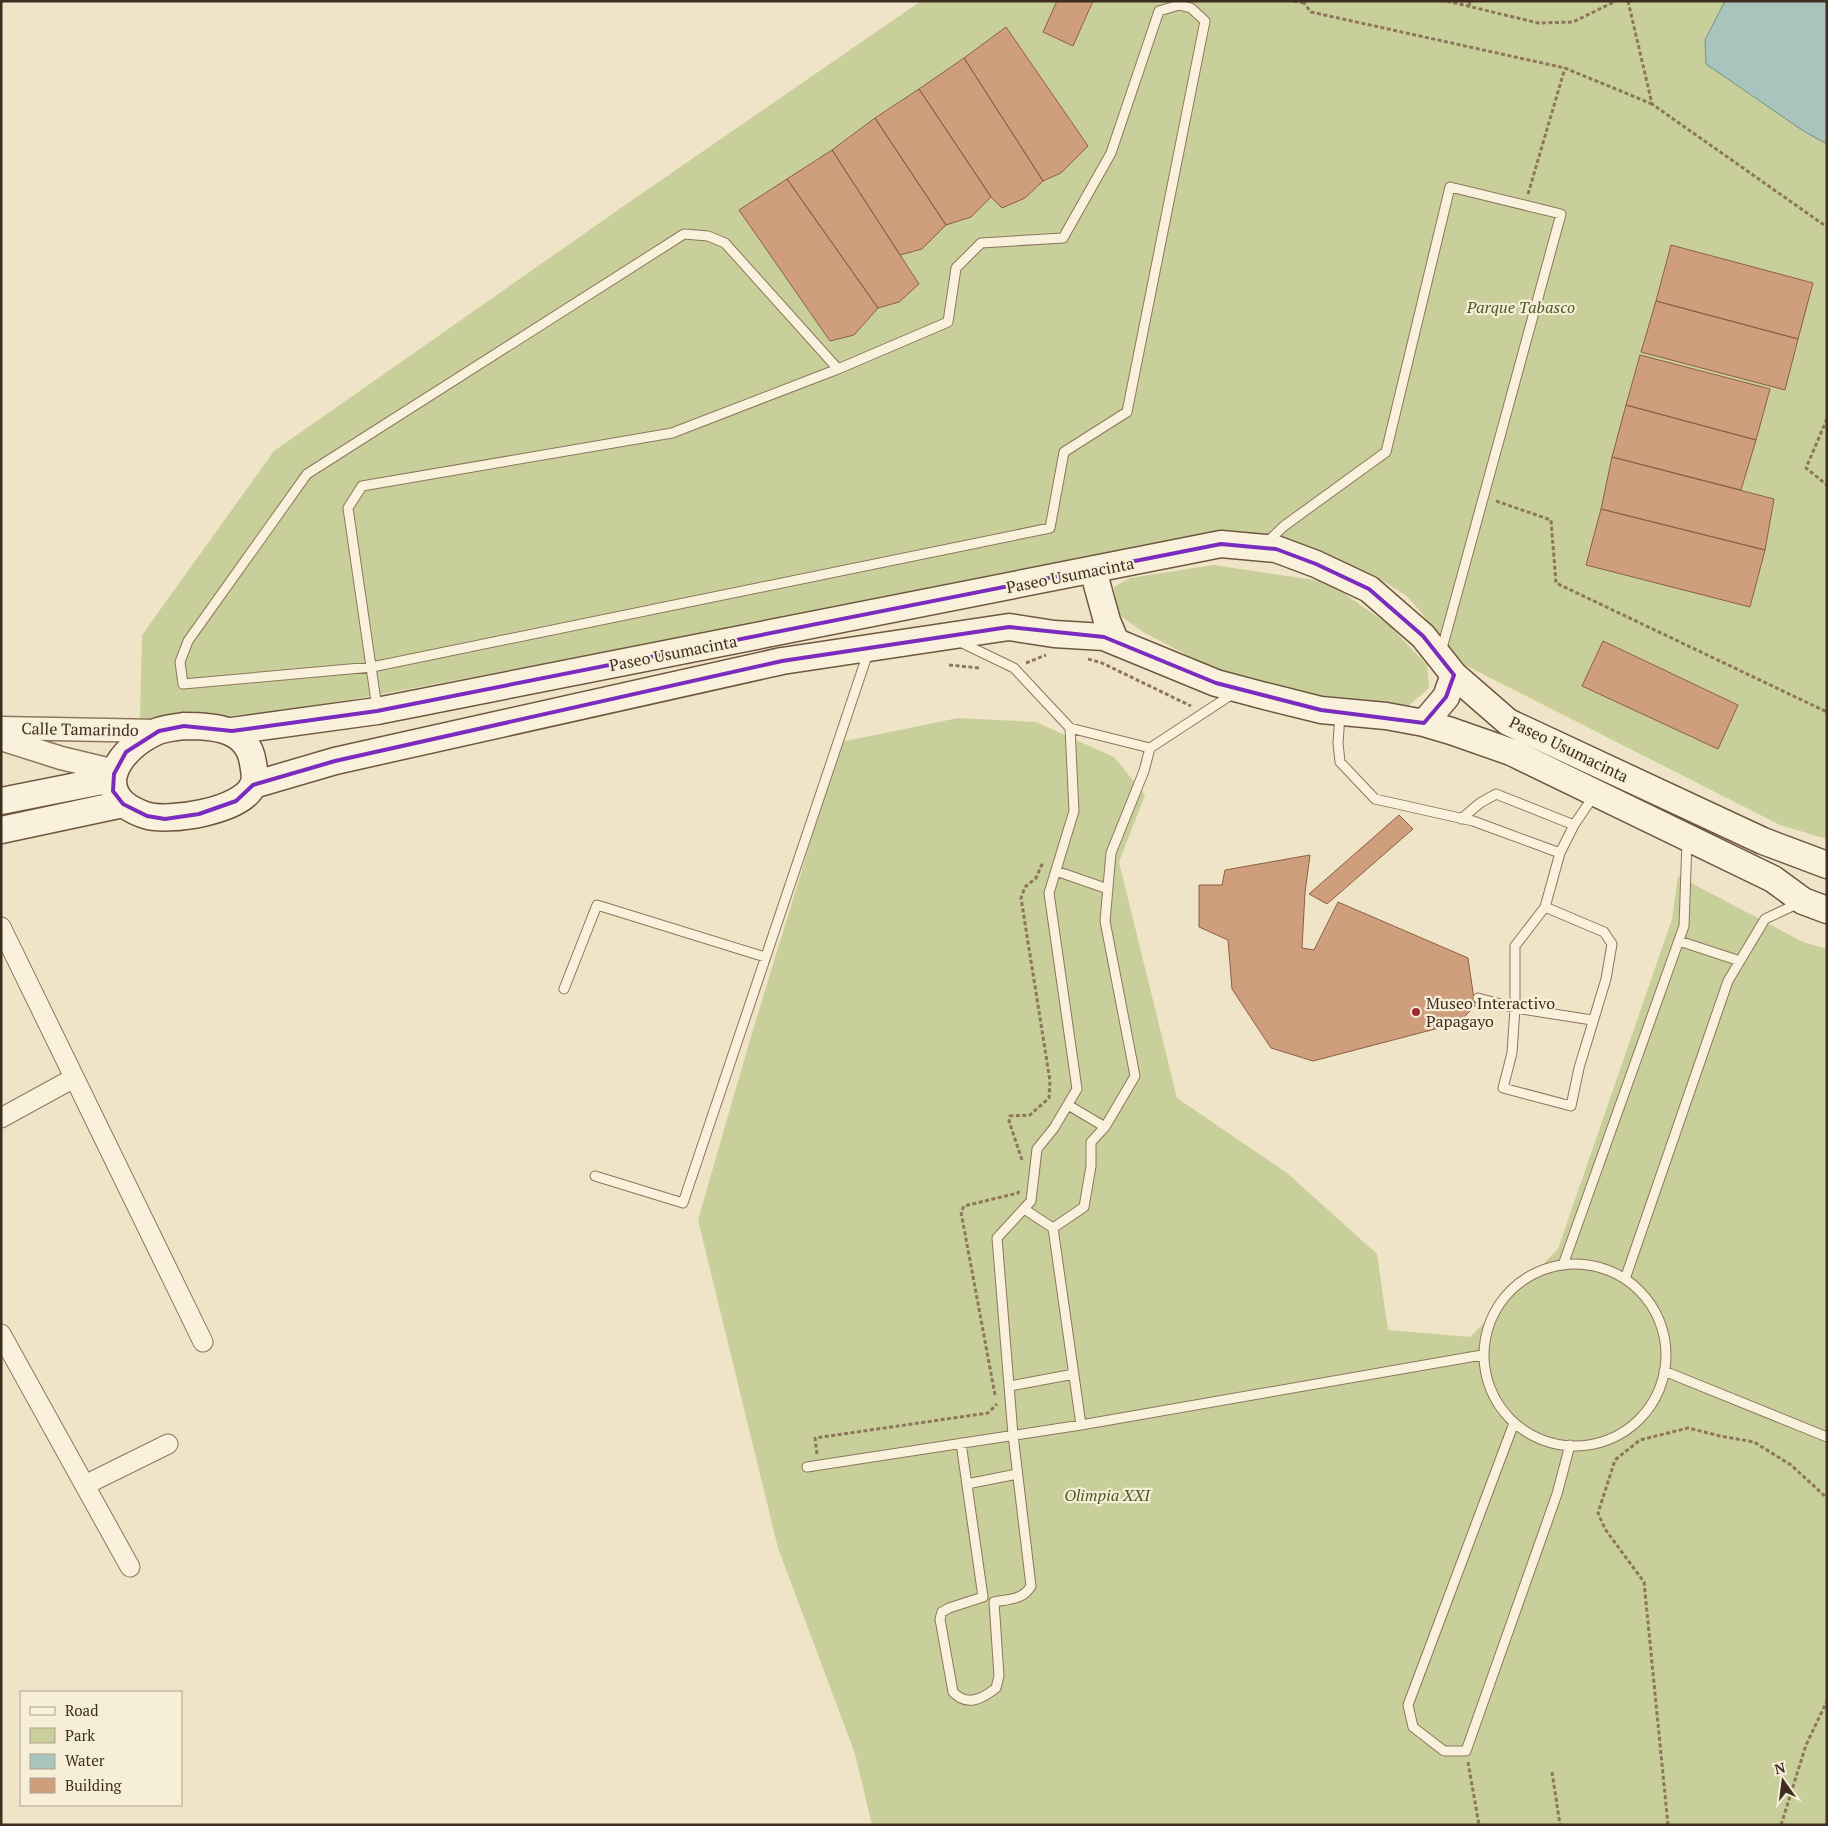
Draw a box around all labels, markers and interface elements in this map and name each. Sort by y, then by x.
park label: Parque Tabasco [1466,296,1575,318]
street label: Paseo Usumacinta [1004,552,1136,598]
street label: Paseo Usumacinta [607,630,739,676]
street label: Paseo Usumacinta [1506,711,1632,787]
street label: Calle Tamarindo [21,717,139,741]
place label: Museo Interactivo Papagayo [1426,992,1555,1032]
marker: Museo Interactivo Papagayo [1410,1006,1422,1018]
park label: Olimpia XXI [1064,1484,1151,1506]
legend [20,1691,182,1806]
text: Road [65,1700,98,1720]
text: Park [65,1725,95,1745]
text: Water [65,1750,105,1770]
north arrow [1758,1756,1808,1806]
text: N [1772,1757,1788,1778]
text: Building [65,1775,123,1795]

